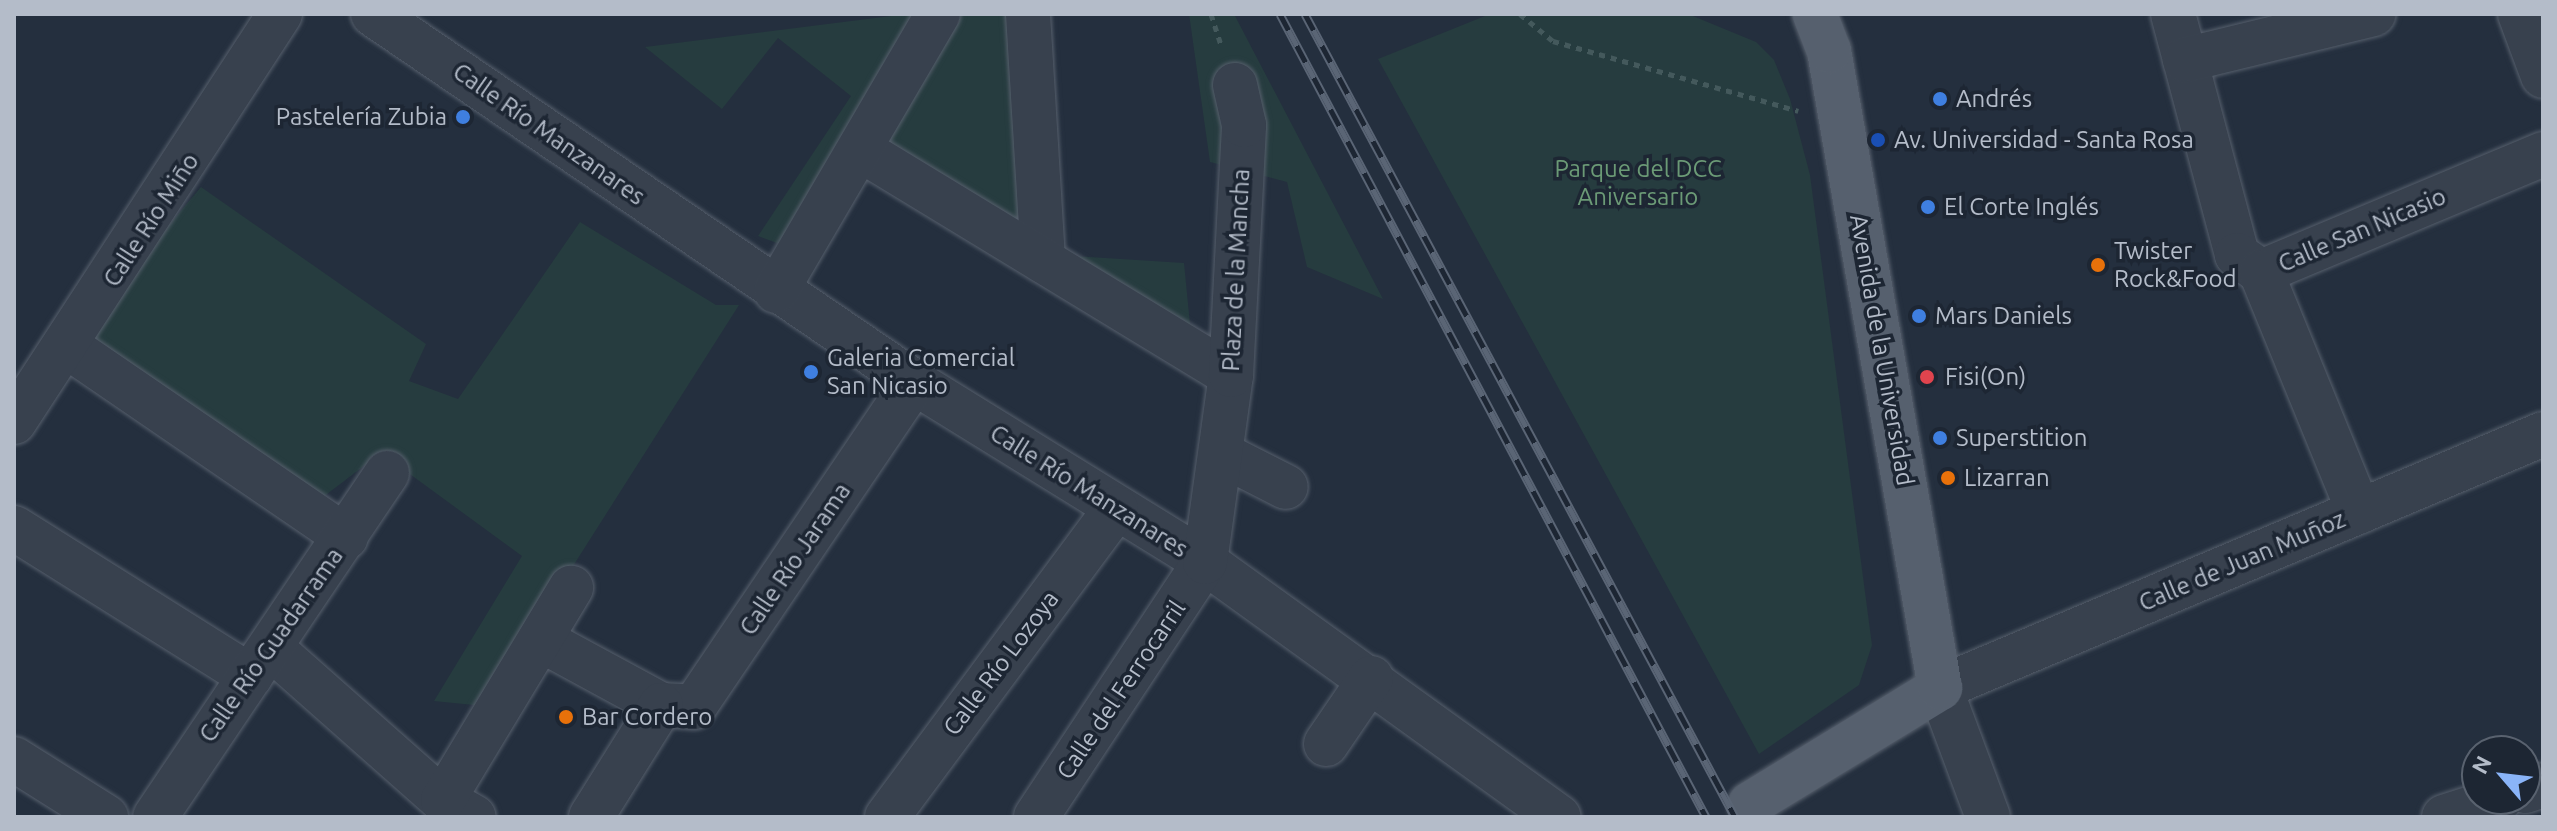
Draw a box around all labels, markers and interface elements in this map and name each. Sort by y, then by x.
street label: Calle Río Manzanares [447,57,651,211]
place label: Andrés [1956,85,2032,113]
marker: Andrés [1931,90,1949,108]
place label: Pastelería Zubia [276,103,447,131]
marker: Pastelería Zubia [454,108,472,126]
place label: Av. Universidad - Santa Rosa [1894,126,2194,154]
marker: Av. Universidad - Santa Rosa [1869,131,1887,149]
street label: Calle Río Miño [97,148,205,292]
park label: Parque del DCC Aniversario [1554,155,1722,211]
street label: Plaza de la Mancha [1216,168,1256,372]
street label: Calle San Nicasio [2274,182,2450,278]
place label: El Corte Inglés [1944,193,2099,221]
marker: El Corte Inglés [1919,198,1937,216]
street label: Avenida de la Universidad [1844,212,1920,488]
place label: Twister Rock&Food [2114,237,2237,293]
marker: Twister Rock&Food [2089,256,2107,274]
place label: Mars Daniels [1935,302,2072,330]
marker: Mars Daniels [1910,307,1928,325]
place label: Galeria Comercial San Nicasio [827,344,1015,400]
marker: Galeria Comercial San Nicasio [802,363,820,381]
place label: Fisi(On) [1945,363,2026,391]
marker: Fisi(On) [1916,366,1938,388]
street label: Calle Río Manzanares [985,418,1193,564]
place label: Superstition [1956,424,2087,452]
marker: Superstition [1931,429,1949,447]
place label: Lizarran [1964,464,2050,492]
marker: Lizarran [1939,469,1957,487]
street label: Calle Río Jarama [733,477,857,641]
street label: Calle de Juan Muñoz [2134,505,2350,617]
street label: Calle Río Guadarrama [193,542,349,748]
street label: Calle Río Lozoya [937,585,1065,741]
street label: Calle del Ferrocarril [1051,595,1191,785]
place label: Bar Cordero [582,703,712,731]
marker: Bar Cordero [557,708,575,726]
north arrow [2461,735,2541,815]
text: N [2466,751,2496,778]

